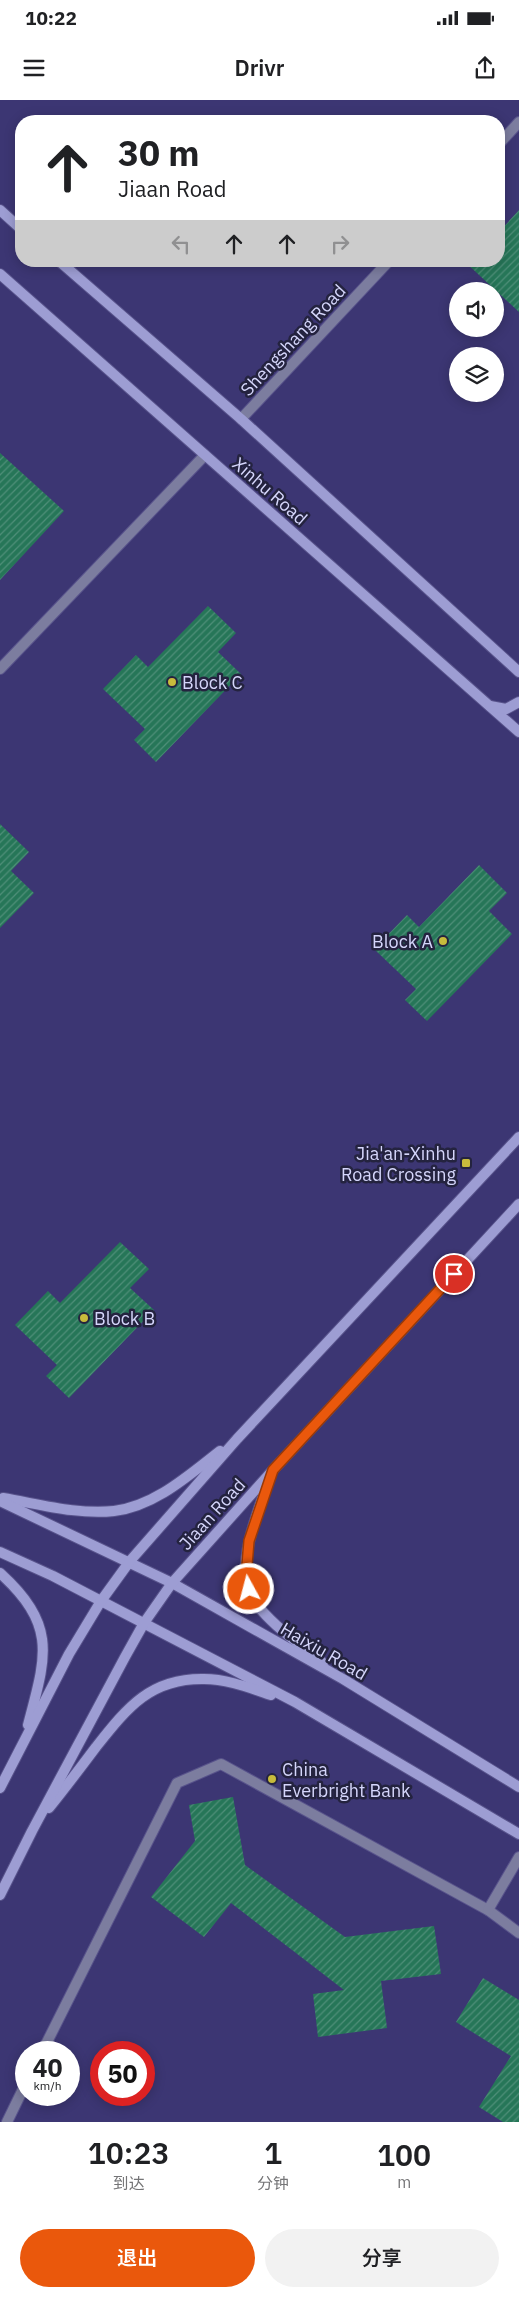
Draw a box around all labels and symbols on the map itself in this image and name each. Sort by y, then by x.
street label: Shengshang Road [235,279,351,401]
street label: Xinhu Road [228,452,312,530]
place label: Block C [182,671,243,694]
marker: Block C [166,676,178,688]
place label: Block A [372,930,433,953]
marker: Block A [437,935,449,947]
place label: Jia'an-Xinhu Road Crossing [341,1142,456,1186]
marker: Jia'an-Xinhu Road Crossing [460,1157,472,1169]
pin [433,1253,475,1295]
place label: Block B [94,1307,155,1330]
marker: Block B [78,1312,90,1324]
street label: Jiaan Road [174,1473,250,1555]
position arrow [222,1562,274,1614]
street label: Haixiu Road [277,1617,371,1685]
place label: China Everbright Bank [282,1758,411,1802]
marker: China Everbright Bank [266,1773,278,1785]
speed limit sign: 50 [90,2041,155,2106]

